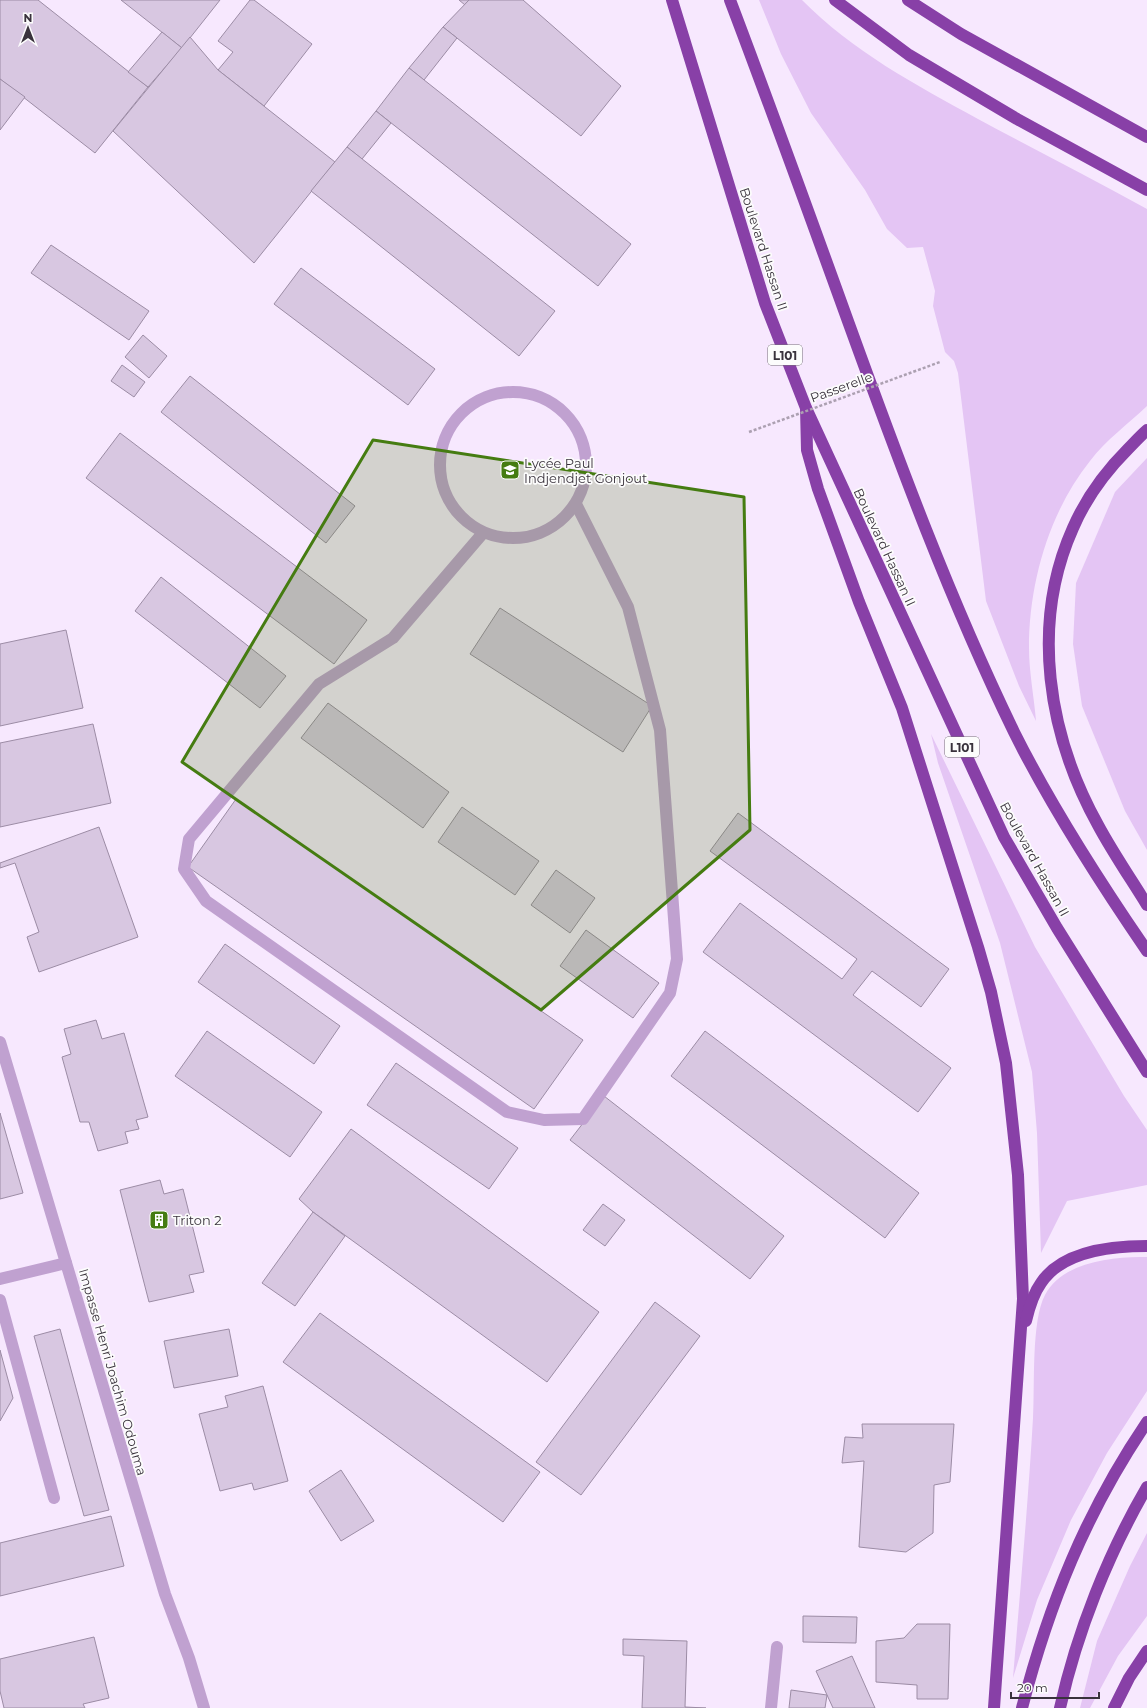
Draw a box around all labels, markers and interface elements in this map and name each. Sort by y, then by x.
north arrow [8,8,48,48]
text: N [24,11,32,25]
street label: Boulevard Hassan II [737,186,791,312]
road number: L101 [768,345,802,365]
street label: Passerelle [808,368,874,406]
place label: Lycée Paul Indjendjet Gonjout [524,455,647,486]
school or university icon: Lycée Paul Indjendjet Gonjout [499,459,521,481]
street label: Boulevard Hassan II [851,485,919,609]
road number: L101 [945,737,979,757]
street label: Boulevard Hassan II [997,799,1073,919]
building icon: Triton 2 [148,1209,170,1231]
place label: Triton 2 [173,1212,222,1228]
street label: Impasse Henri Joachim Odouma [76,1267,150,1477]
scale bar [1011,1674,1099,1700]
text: 20 m [1017,1680,1048,1695]

